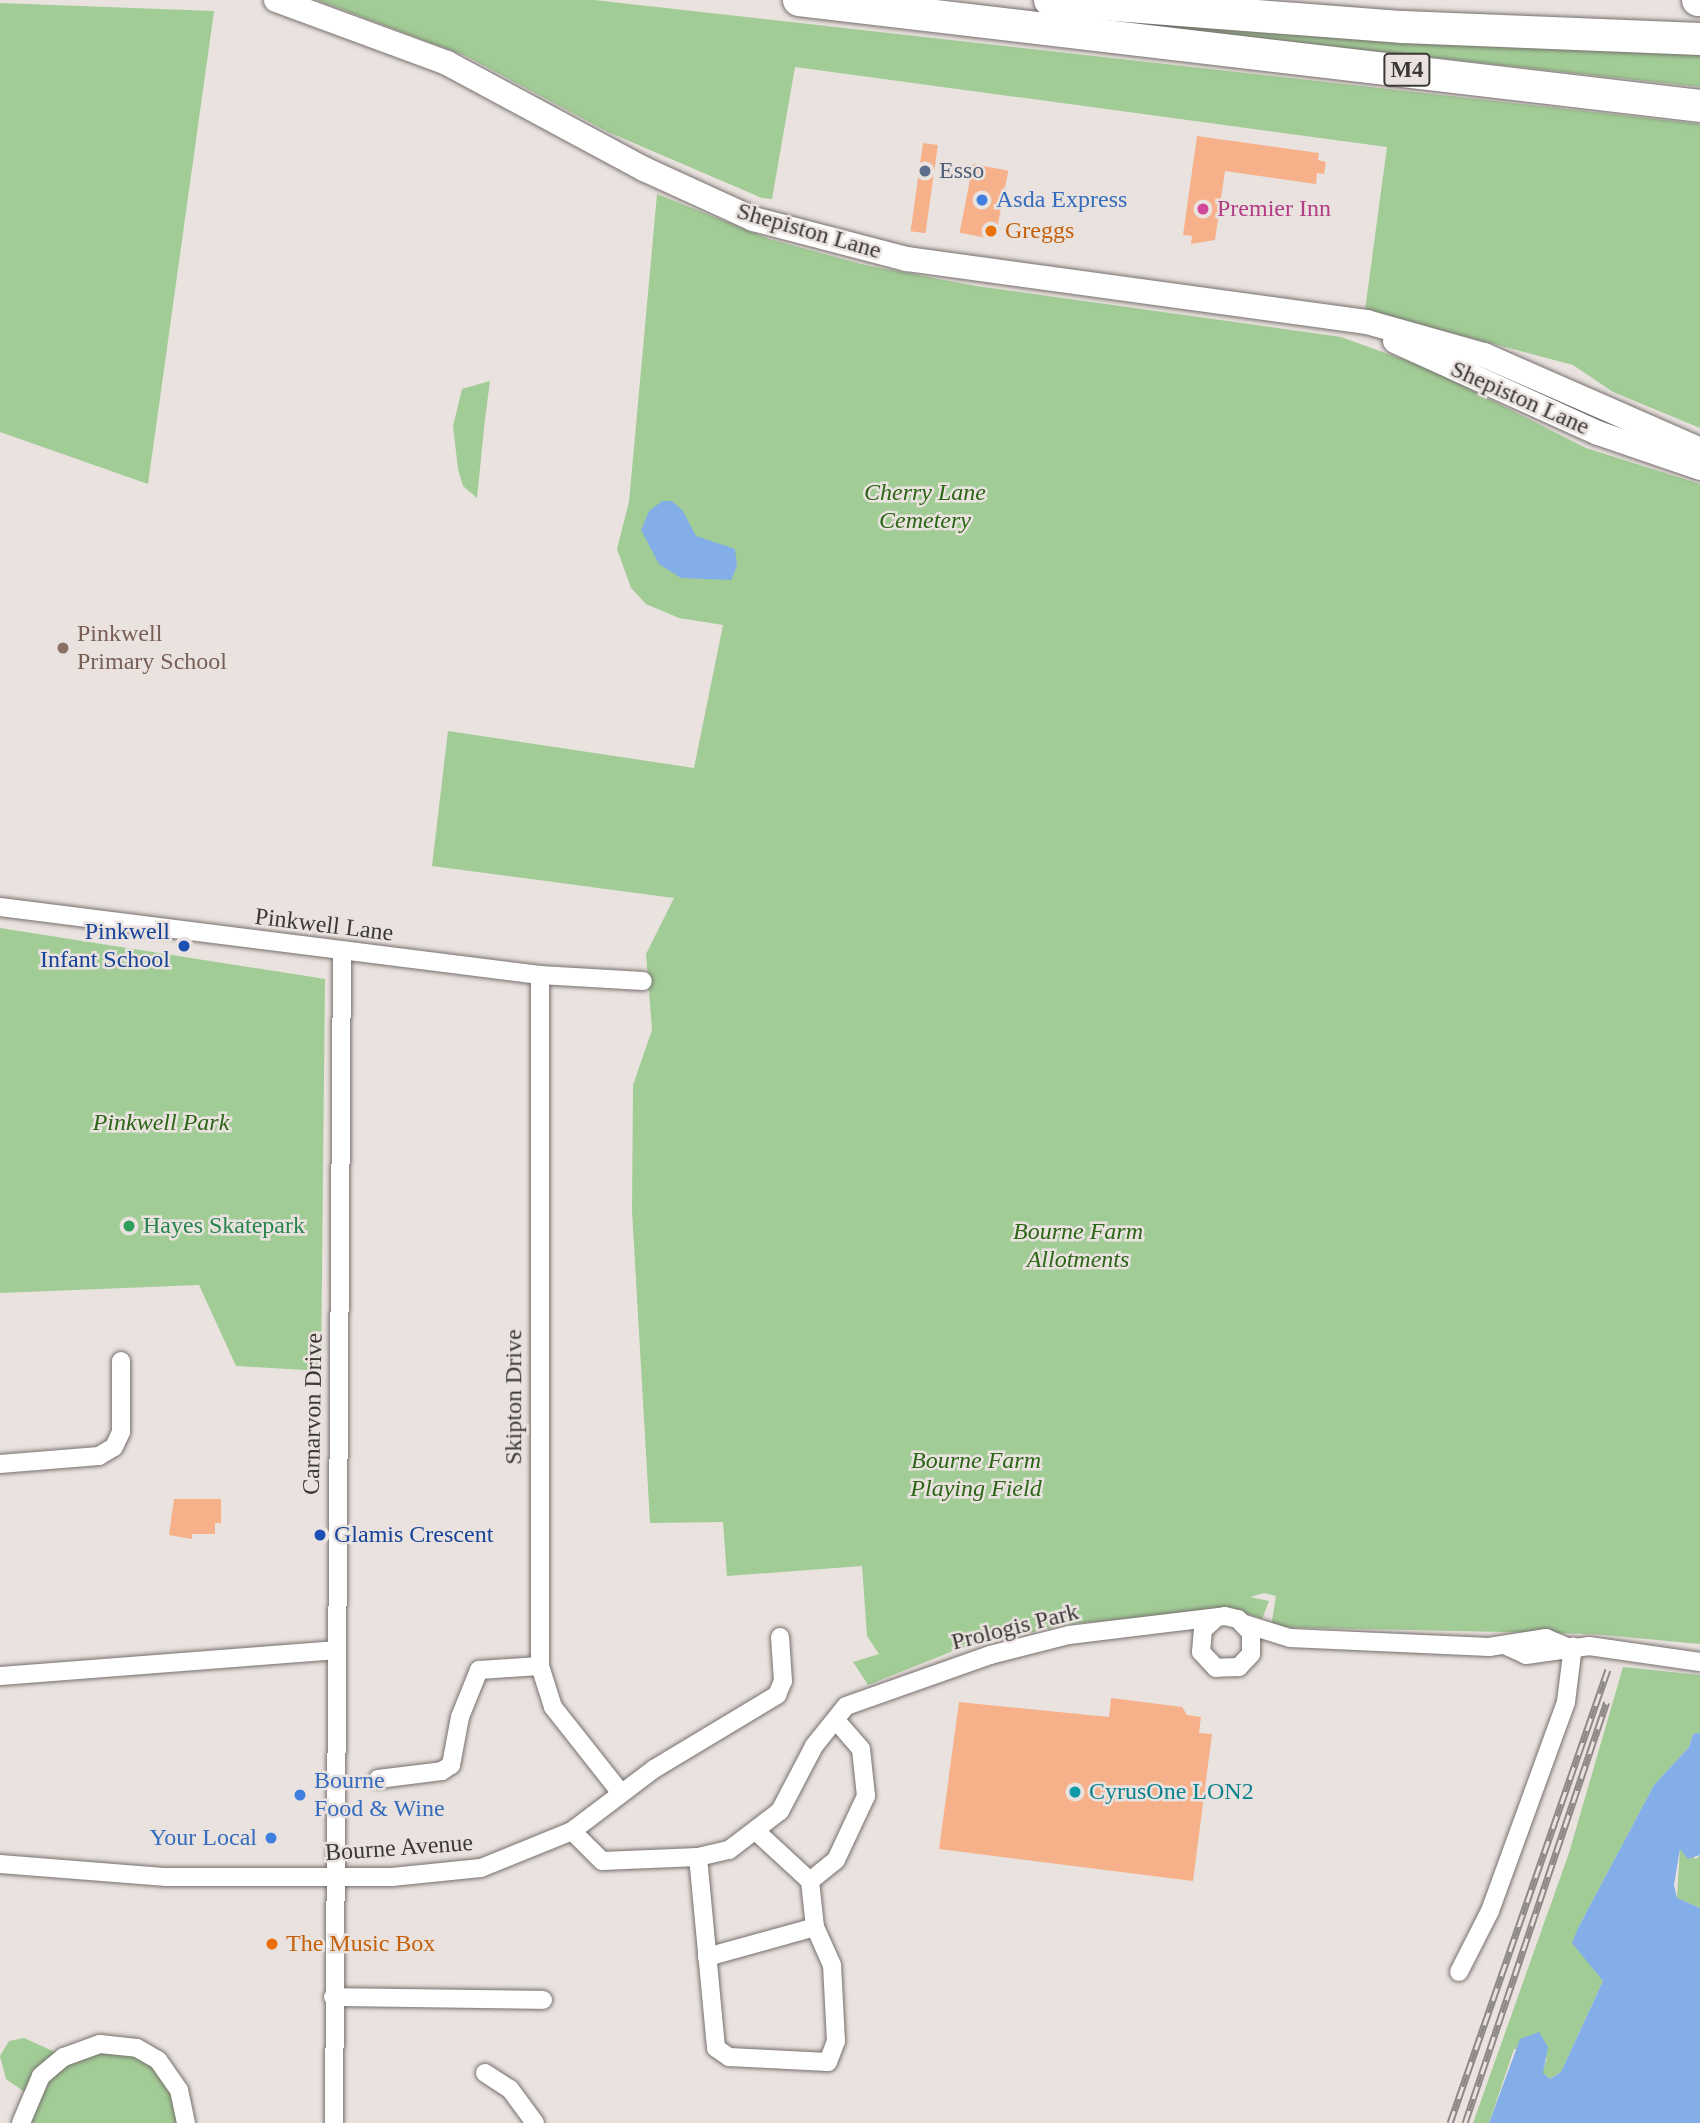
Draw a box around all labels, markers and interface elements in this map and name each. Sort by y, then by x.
road number: M4 [1382,50,1432,90]
place label: Esso [939,157,984,185]
marker: Esso [917,163,933,179]
place label: Asda Express [996,186,1127,214]
marker: Asda Express [974,192,990,208]
place label: Premier Inn [1217,195,1331,223]
street label: Shepiston Lane [734,197,884,265]
marker: Premier Inn [1195,201,1211,217]
place label: Greggs [1005,217,1074,245]
marker: Greggs [983,223,999,239]
street label: Shepiston Lane [1446,355,1594,441]
park label: Cherry Lane Cemetery [864,479,986,535]
place label: Pinkwell Primary School [77,620,227,676]
marker: Pinkwell Primary School [55,640,71,656]
street label: Pinkwell Lane [253,902,395,948]
place label: Pinkwell Infant School [40,918,170,974]
marker: Pinkwell Infant School [176,938,192,954]
park label: Pinkwell Park [93,1109,229,1137]
place label: Hayes Skatepark [143,1212,305,1240]
marker: Hayes Skatepark [121,1218,137,1234]
park label: Bourne Farm Allotments [1013,1218,1143,1274]
street label: Skipton Drive [500,1329,528,1465]
street label: Carnarvon Drive [297,1333,329,1495]
park label: Bourne Farm Playing Field [910,1447,1042,1503]
place label: Glamis Crescent [334,1521,493,1549]
marker: Glamis Crescent [312,1527,328,1543]
street label: Prologis Park [948,1597,1082,1657]
place label: Bourne Food & Wine [314,1767,445,1823]
place label: CyrusOne LON2 [1089,1778,1254,1806]
marker: CyrusOne LON2 [1067,1784,1083,1800]
marker: Bourne Food & Wine [292,1787,308,1803]
place label: Your Local [149,1824,257,1852]
street label: Bourne Avenue [323,1828,475,1868]
marker: Your Local [263,1830,279,1846]
place label: The Music Box [286,1930,435,1958]
marker: The Music Box [264,1936,280,1952]

